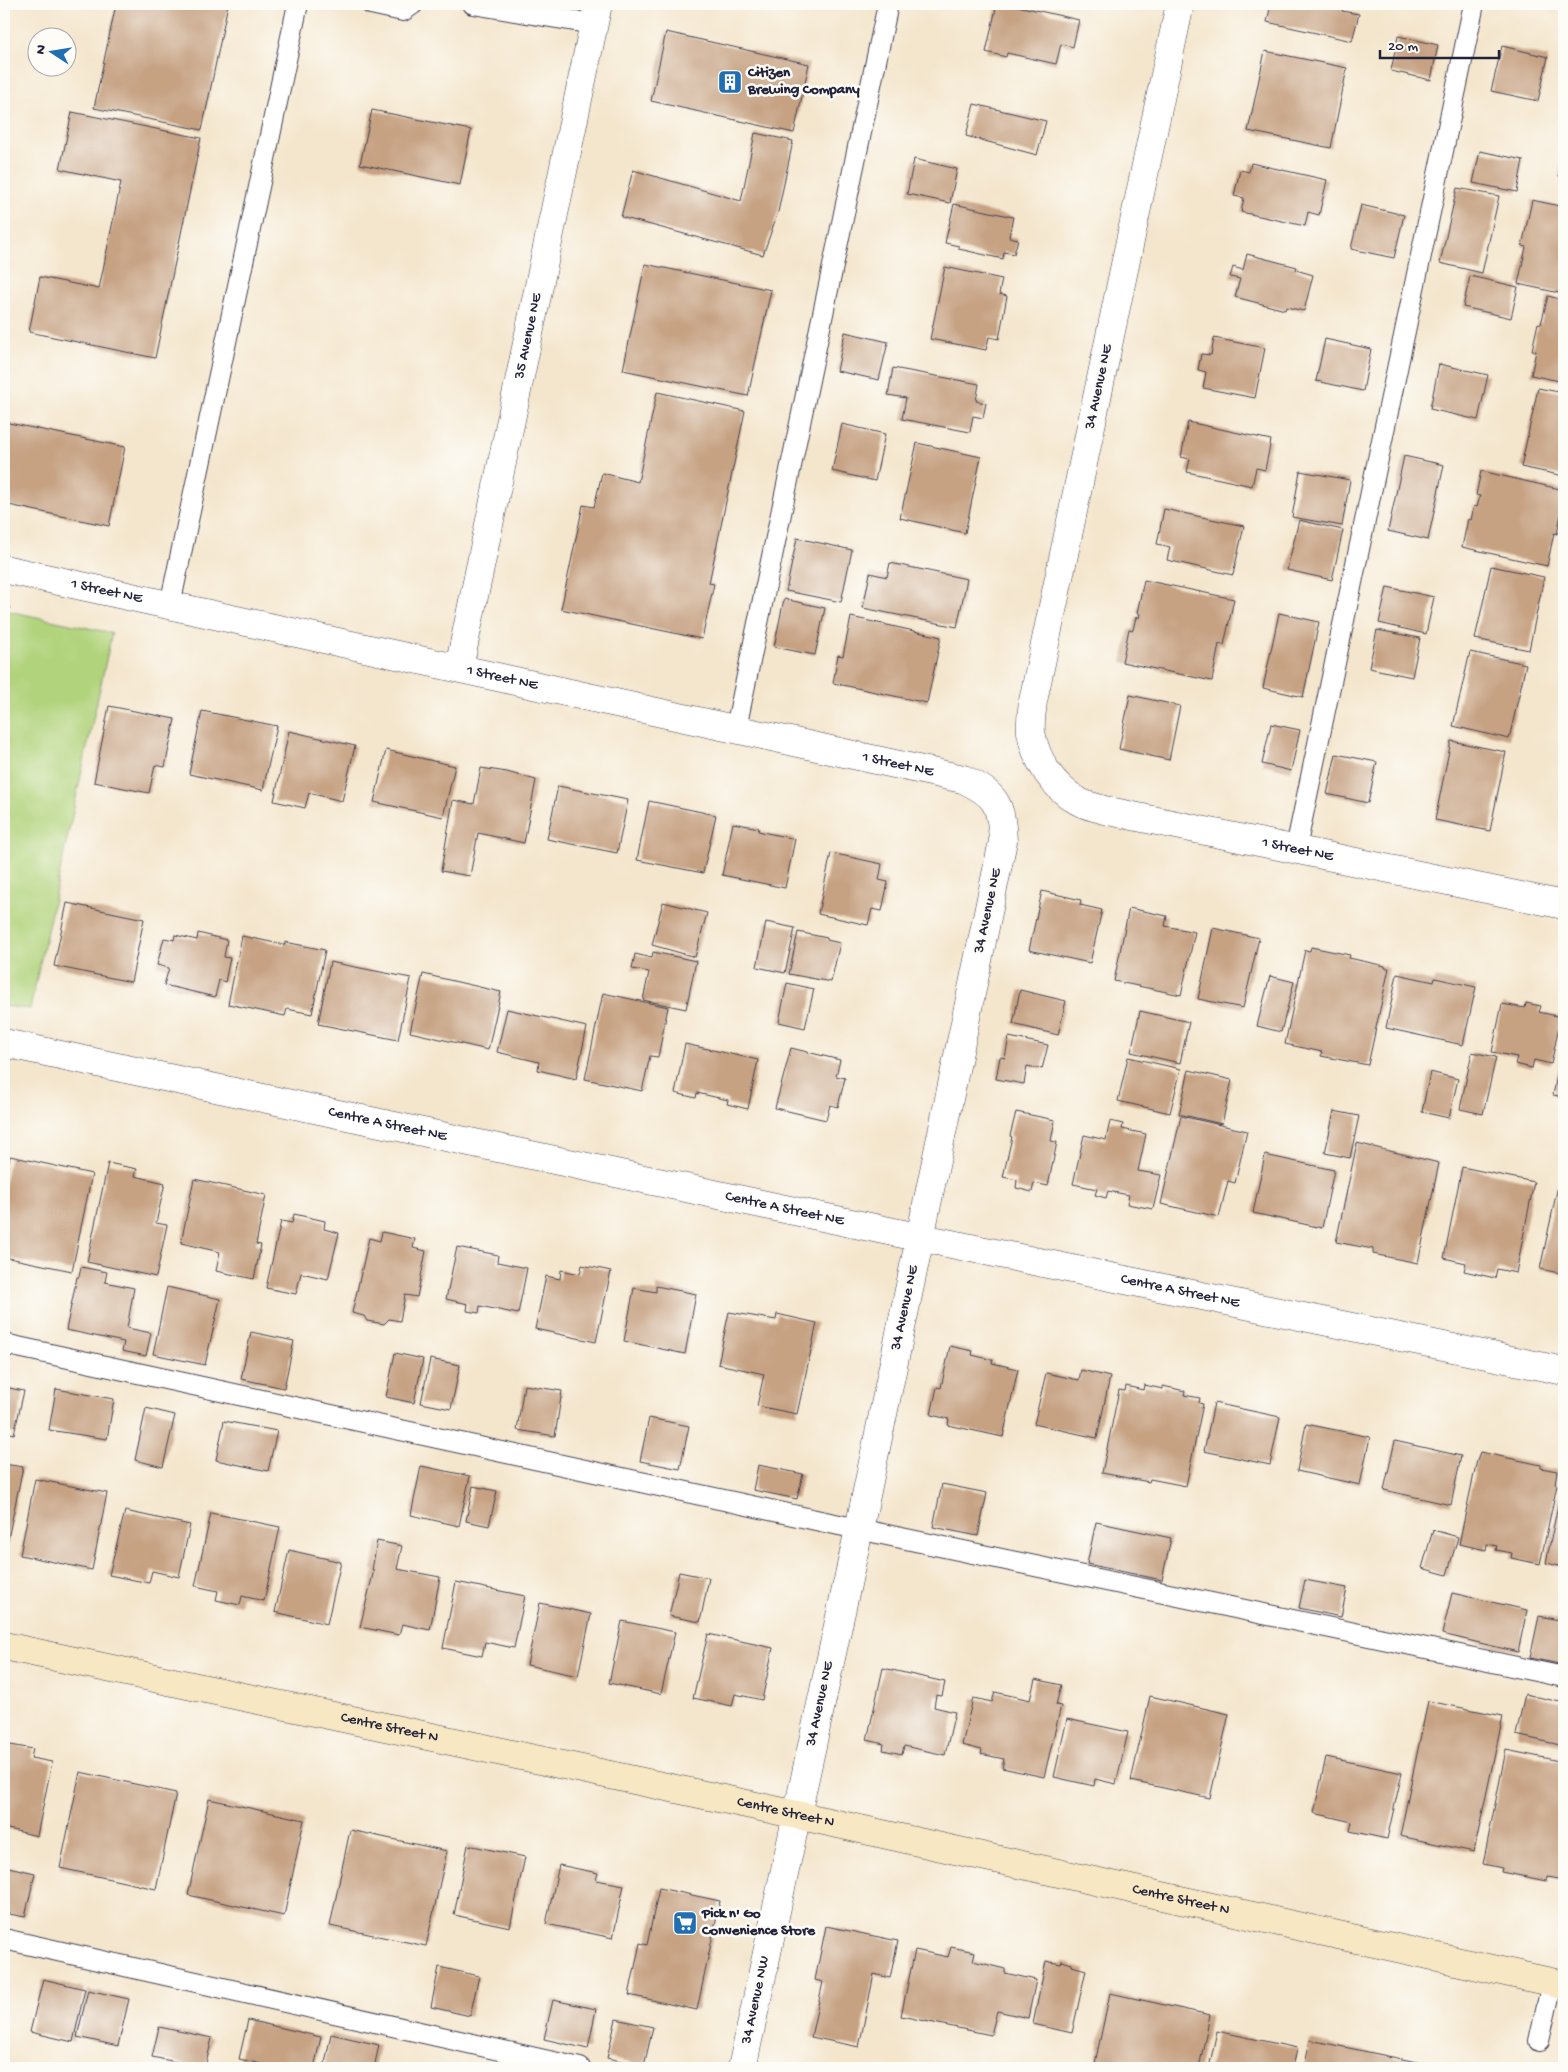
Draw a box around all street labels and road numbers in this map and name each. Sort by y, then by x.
street label: 35 Avenue NE [511,291,546,382]
street label: 34 Avenue NE [1081,342,1117,432]
street label: 1 Street NE [68,575,144,608]
street label: 1 Street NE [464,661,540,695]
street label: 1 Street NE [860,748,936,781]
street label: 1 Street NE [1259,834,1336,866]
street label: 34 Avenue NE [970,866,1006,956]
street label: Centre A Street NE [326,1103,449,1146]
street label: Centre A Street NE [724,1188,846,1230]
street label: 34 Avenue NE [887,1263,923,1353]
street label: Centre A Street NE [1119,1270,1242,1313]
street label: 34 Avenue NE [802,1659,838,1749]
street label: Centre Street N [339,1709,440,1747]
street label: Centre Street N [735,1793,836,1832]
street label: Centre Street N [1131,1881,1231,1920]
street label: 34 Avenue NW [738,1954,774,2047]

